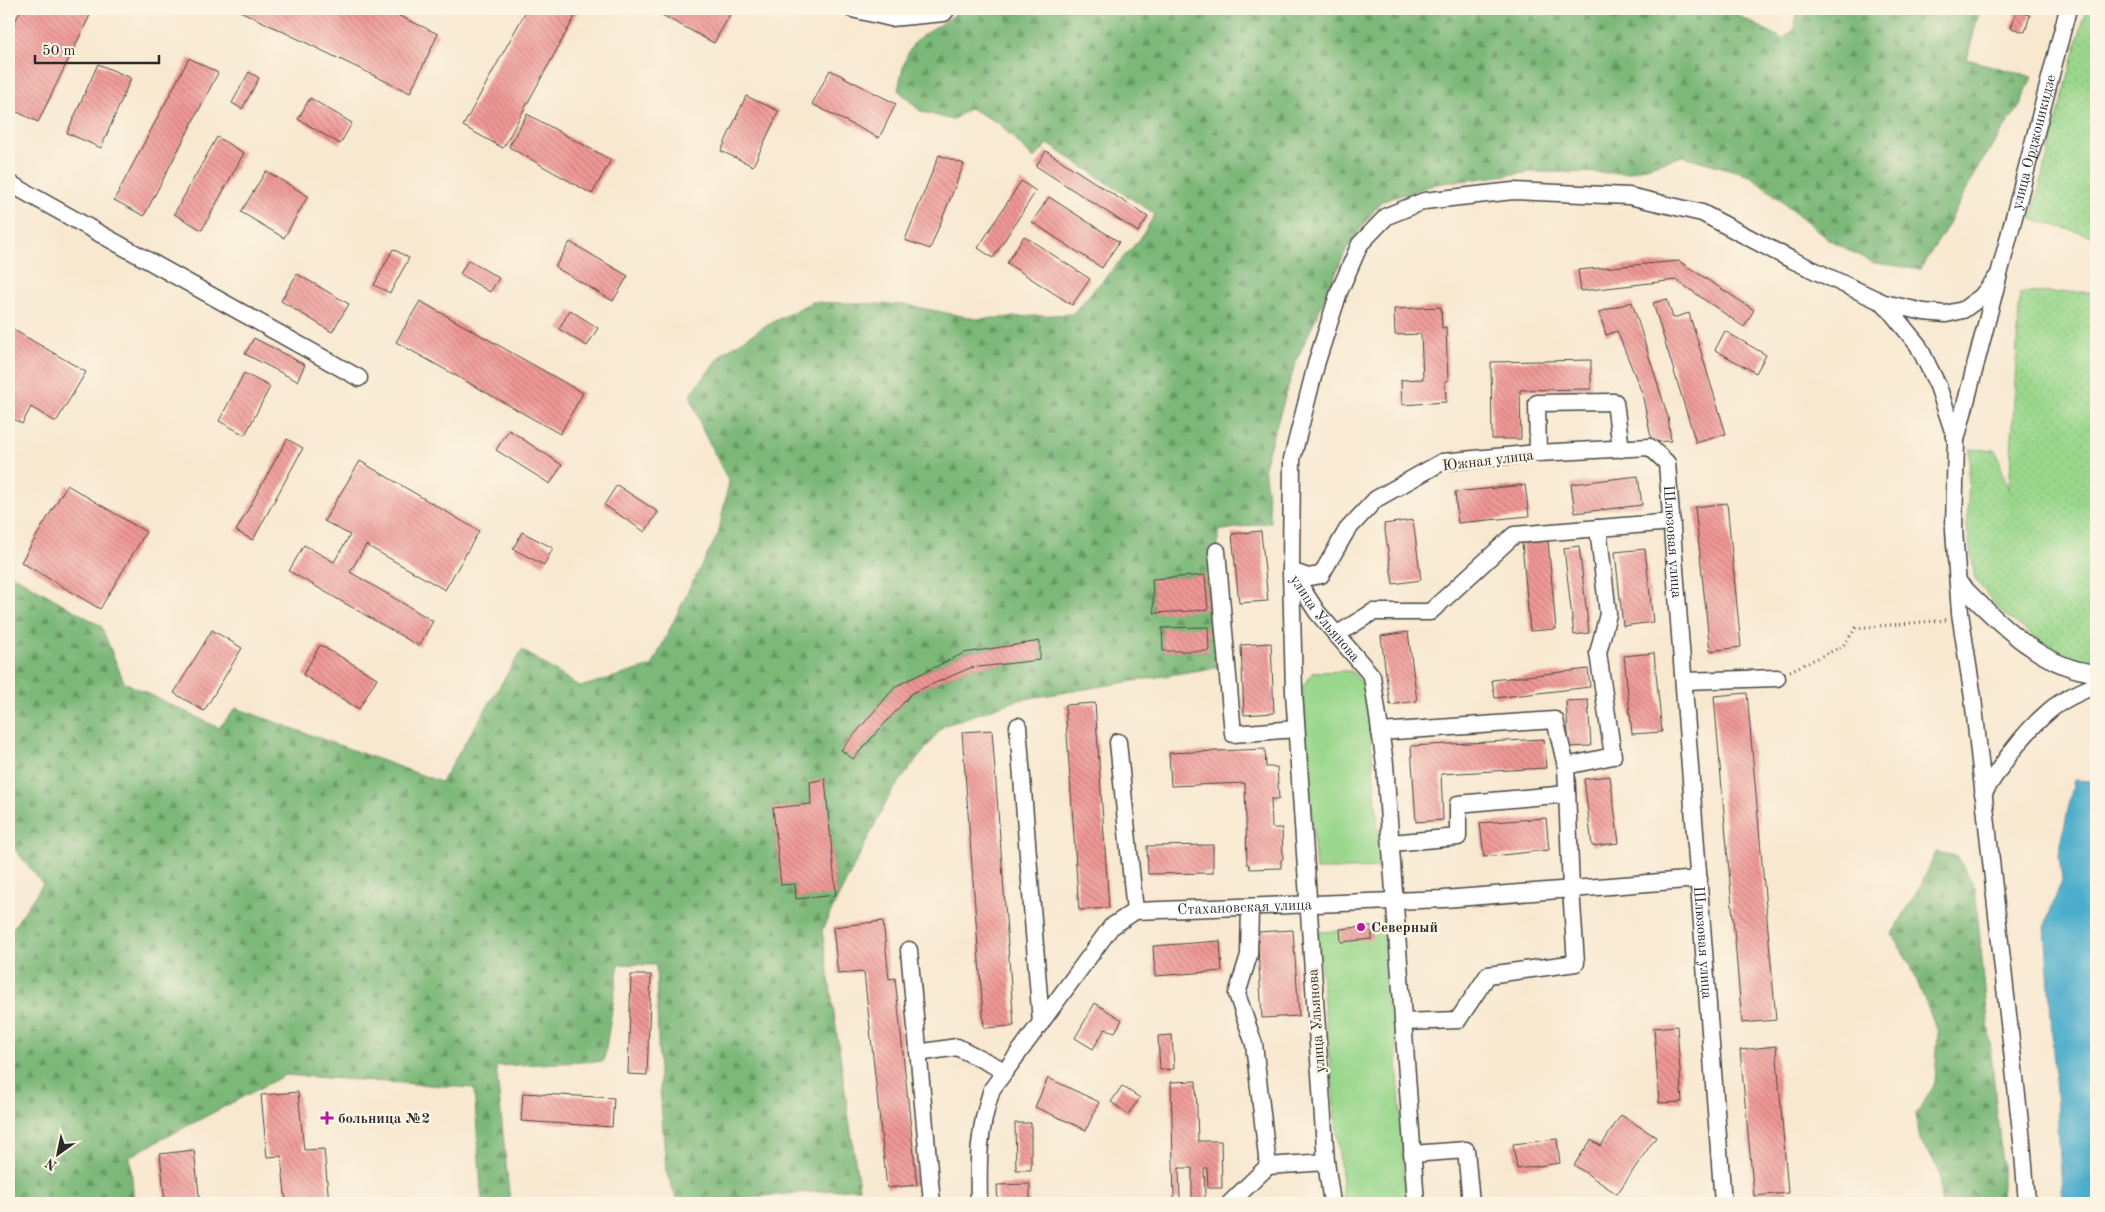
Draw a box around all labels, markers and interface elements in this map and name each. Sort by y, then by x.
scale bar [35,32,159,64]
text: 50 m [42,44,76,59]
street label: улица Орджоникидзе [2010,73,2060,211]
street label: Южная улица [1442,448,1535,475]
street label: Шлюзовая улица [1660,485,1683,599]
street label: улица Ульянова [1286,573,1362,665]
street label: Шлюзовая улица [1690,886,1714,1000]
street label: Стахановская улица [1177,898,1313,918]
marker: Северный [1355,921,1367,933]
place label: Северный [1371,921,1438,936]
street label: улица Ульянова [1306,968,1329,1074]
marker: больница №2 [320,1111,334,1125]
place label: больница №2 [338,1112,430,1127]
north arrow [32,1130,82,1180]
text: N [43,1155,60,1173]

